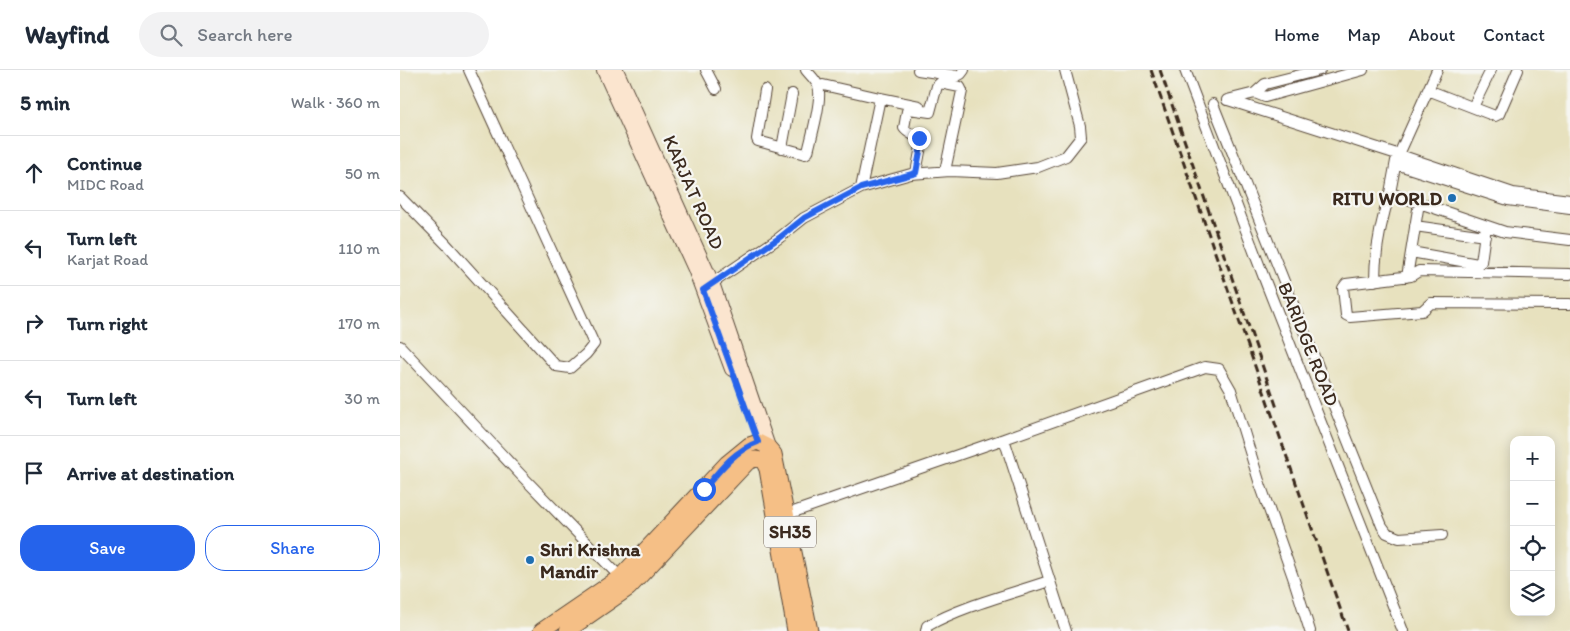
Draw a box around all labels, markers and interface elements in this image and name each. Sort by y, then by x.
search box [139,12,489,57]
text: Wayfind [25,20,109,49]
icon: search [157,21,185,49]
text: Search here [197,23,293,46]
text: Home [1274,24,1320,46]
text: Map [1348,24,1381,46]
text: About [1409,24,1455,46]
text: Contact [1483,24,1545,46]
text: 5 min [20,90,70,115]
text: Walk · 360 m [291,93,380,112]
route end [908,127,931,150]
street label: KARJAT ROAD [658,131,729,253]
text: Continue [67,152,142,175]
icon: ahead [20,159,48,187]
text: 50 m [345,164,380,183]
text: MIDC Road [67,175,144,194]
place label: RITU WORLD [1332,187,1442,210]
marker: RITU WORLD [1446,192,1458,204]
text: Turn left [67,227,137,250]
icon: left [20,234,48,262]
text: 110 m [338,239,380,258]
text: Karjat Road [67,250,148,269]
street label: BARIDGE ROAD [1273,279,1344,410]
icon: right [20,309,48,337]
text: Turn right [67,312,148,335]
text: 170 m [338,314,380,333]
icon: left [20,384,48,412]
text: Turn left [67,387,137,410]
text: 30 m [344,389,380,408]
map controls [1510,436,1555,616]
button: + [1510,436,1555,481]
icon: arrive [20,459,48,487]
text: Arrive at destination [67,462,234,485]
route start [693,478,716,501]
button: − [1510,481,1555,526]
road number: SH35 [764,517,816,548]
button: Save [20,525,195,571]
button: Share [205,525,380,571]
button: locate [1510,526,1555,571]
place label: Shri Krishna Mandir [540,538,640,583]
marker: Shri Krishna Mandir [524,554,536,566]
button: layers [1510,571,1555,616]

